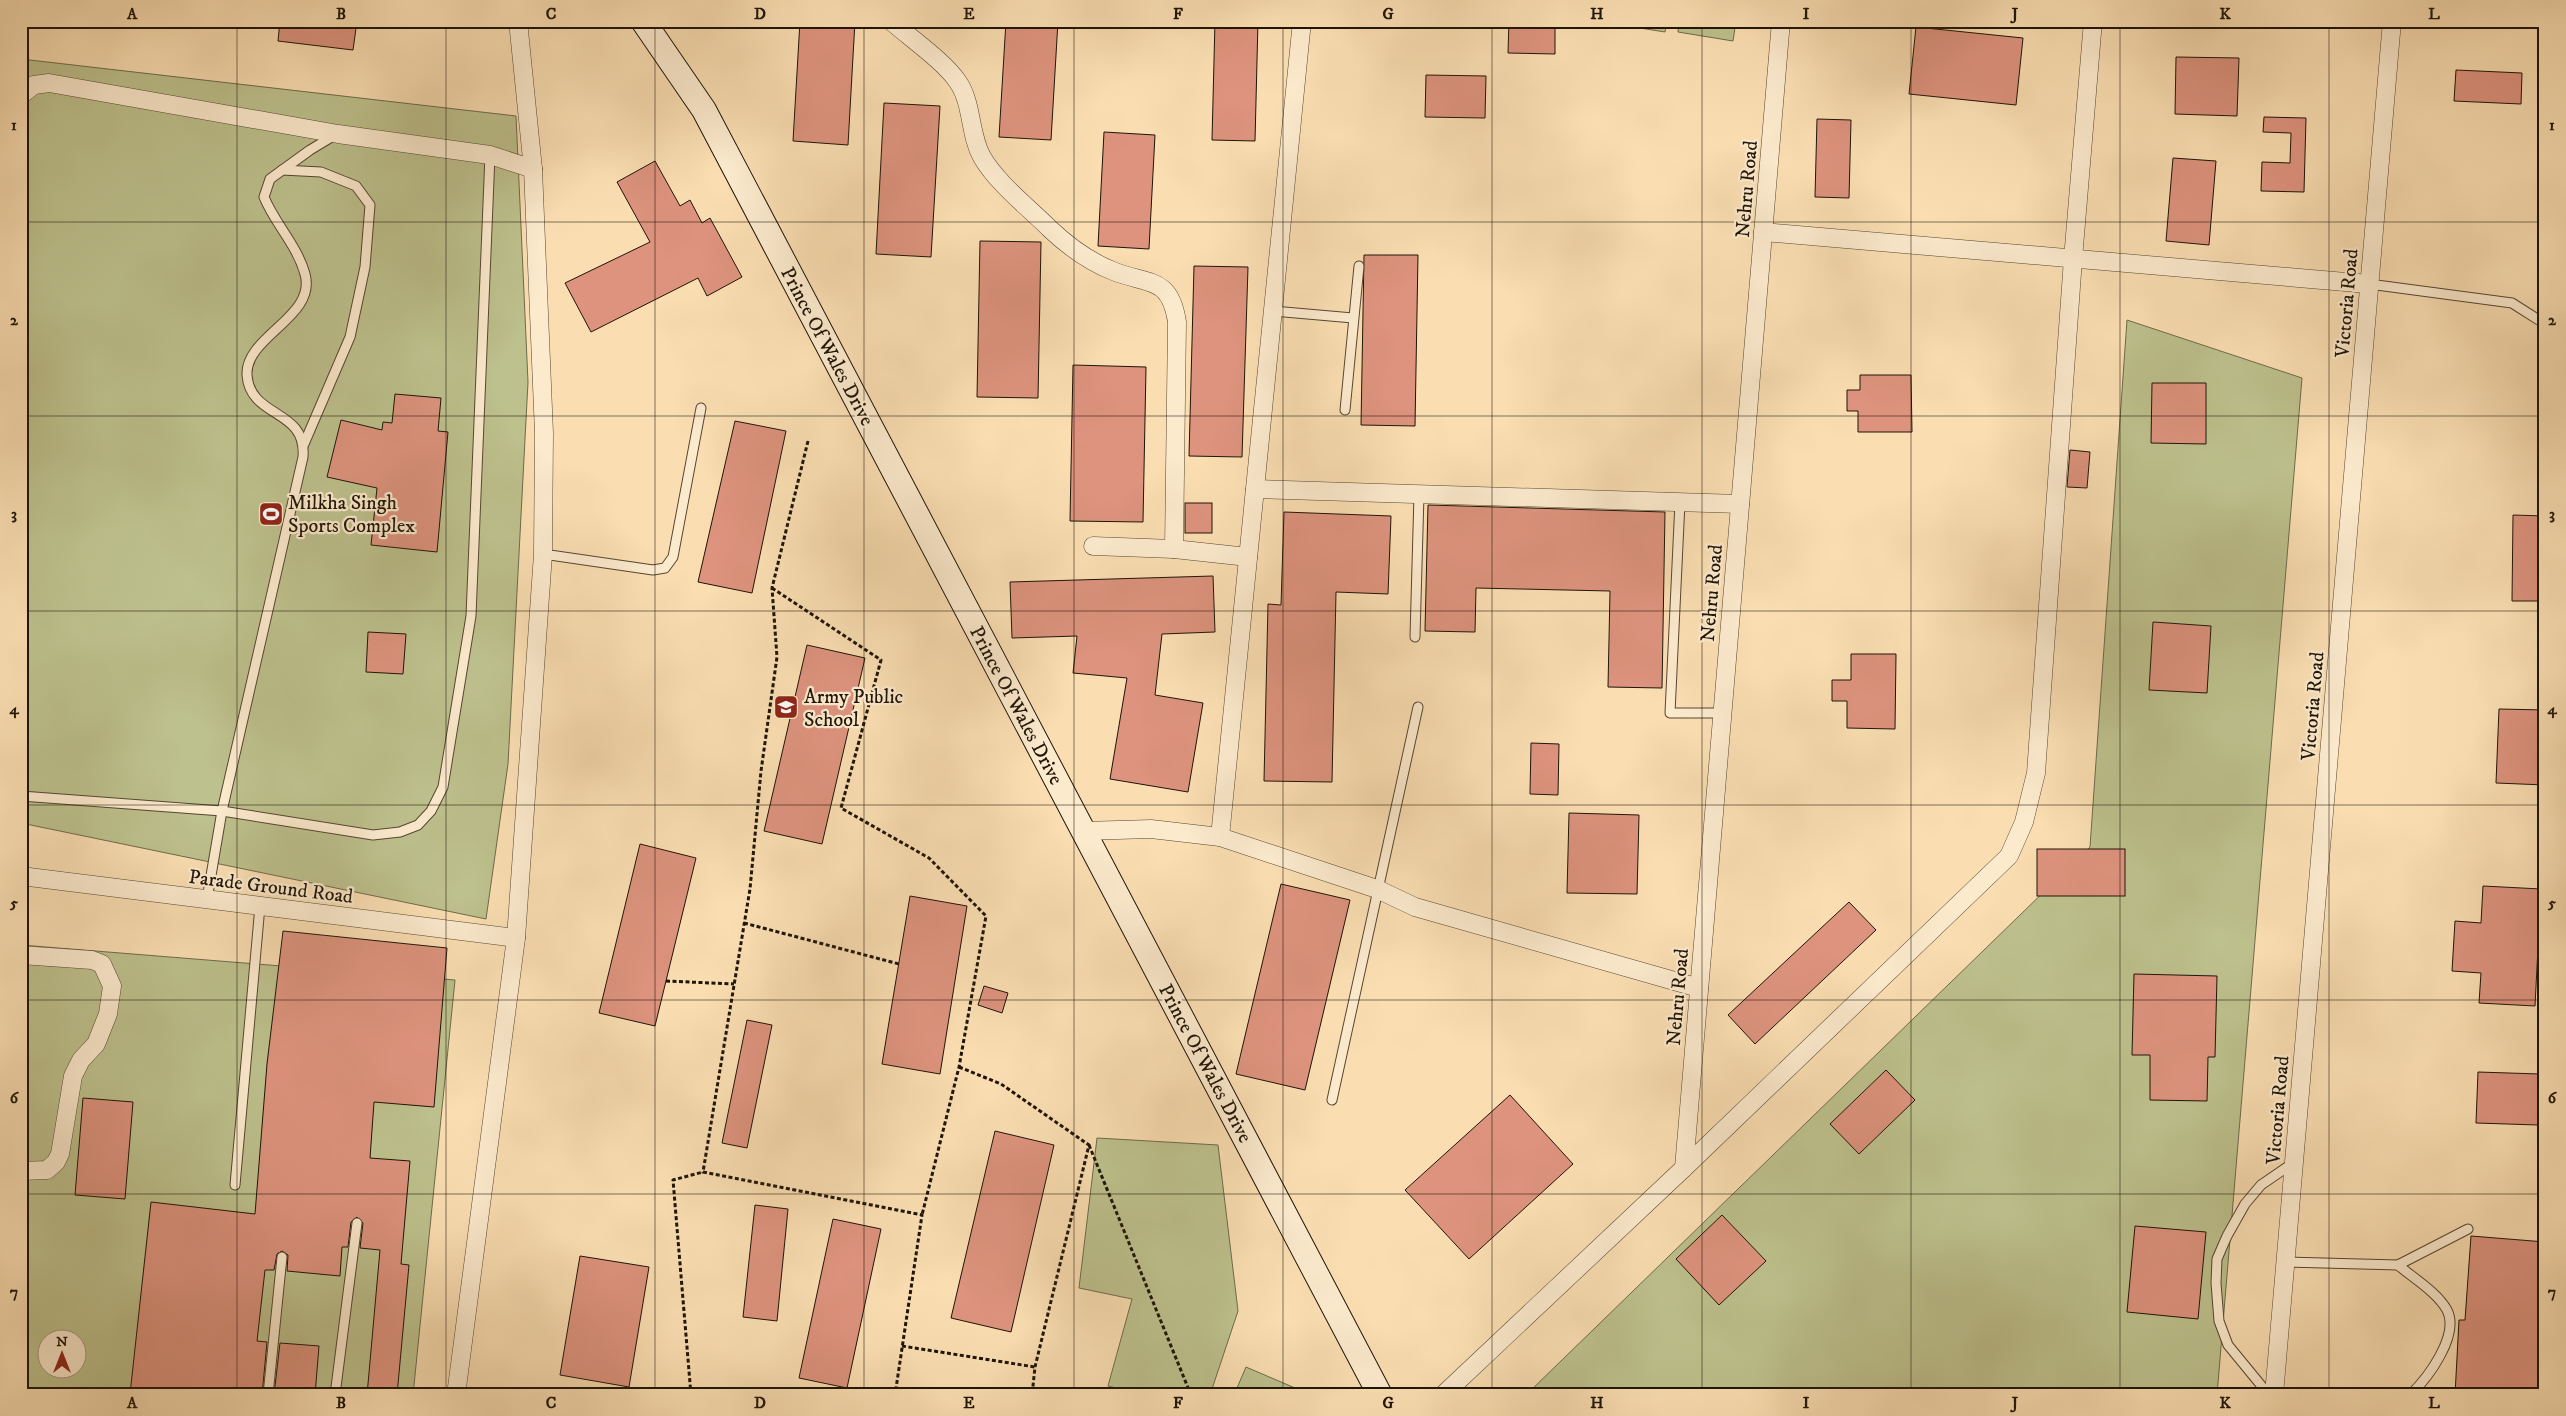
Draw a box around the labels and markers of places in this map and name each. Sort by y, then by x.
place label: Milkha Singh Sports Complex [288,491,415,539]
sports icon: Milkha Singh Sports Complex [258,501,284,527]
place label: Army Public School [804,685,904,733]
school or university icon: Army Public School [773,694,799,720]

